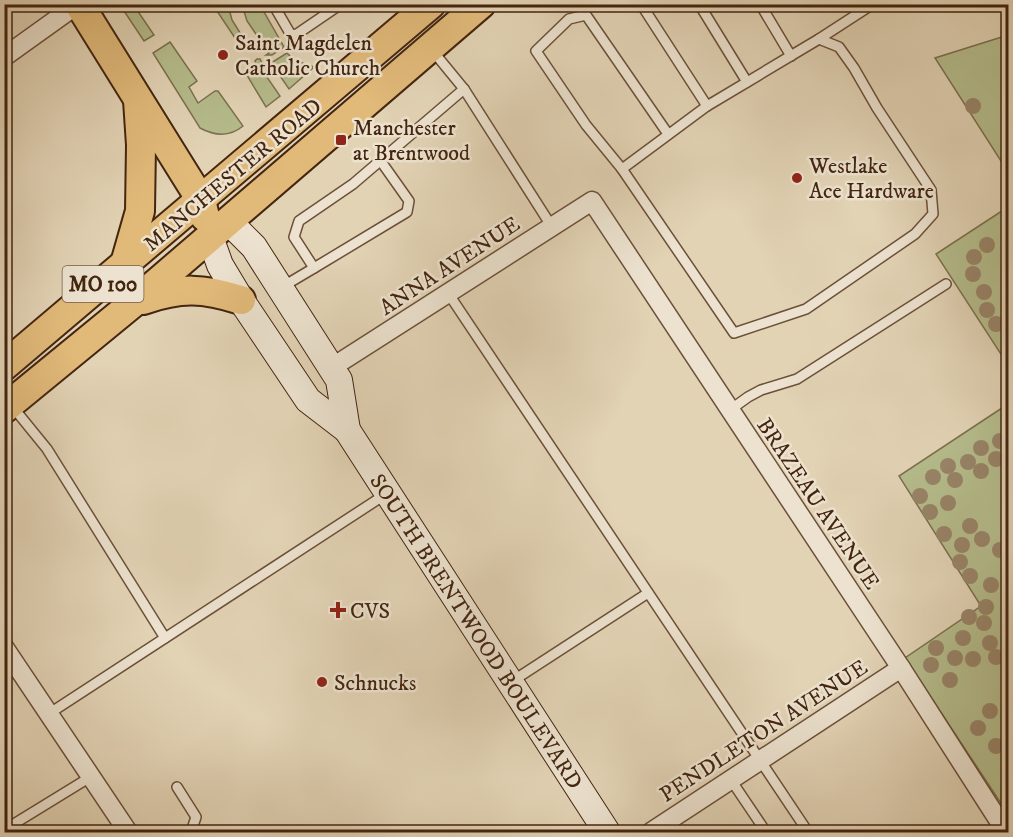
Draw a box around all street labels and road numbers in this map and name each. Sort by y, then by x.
street label: MANCHESTER ROAD [138,93,327,257]
street label: ANNA AVENUE [375,211,525,322]
road number: MO 100 [63,266,144,302]
street label: BRAZEAU AVENUE [750,413,885,595]
street label: SOUTH BRENTWOOD BOULEVARD [363,469,588,795]
street label: PENDLETON AVENUE [655,654,873,809]

